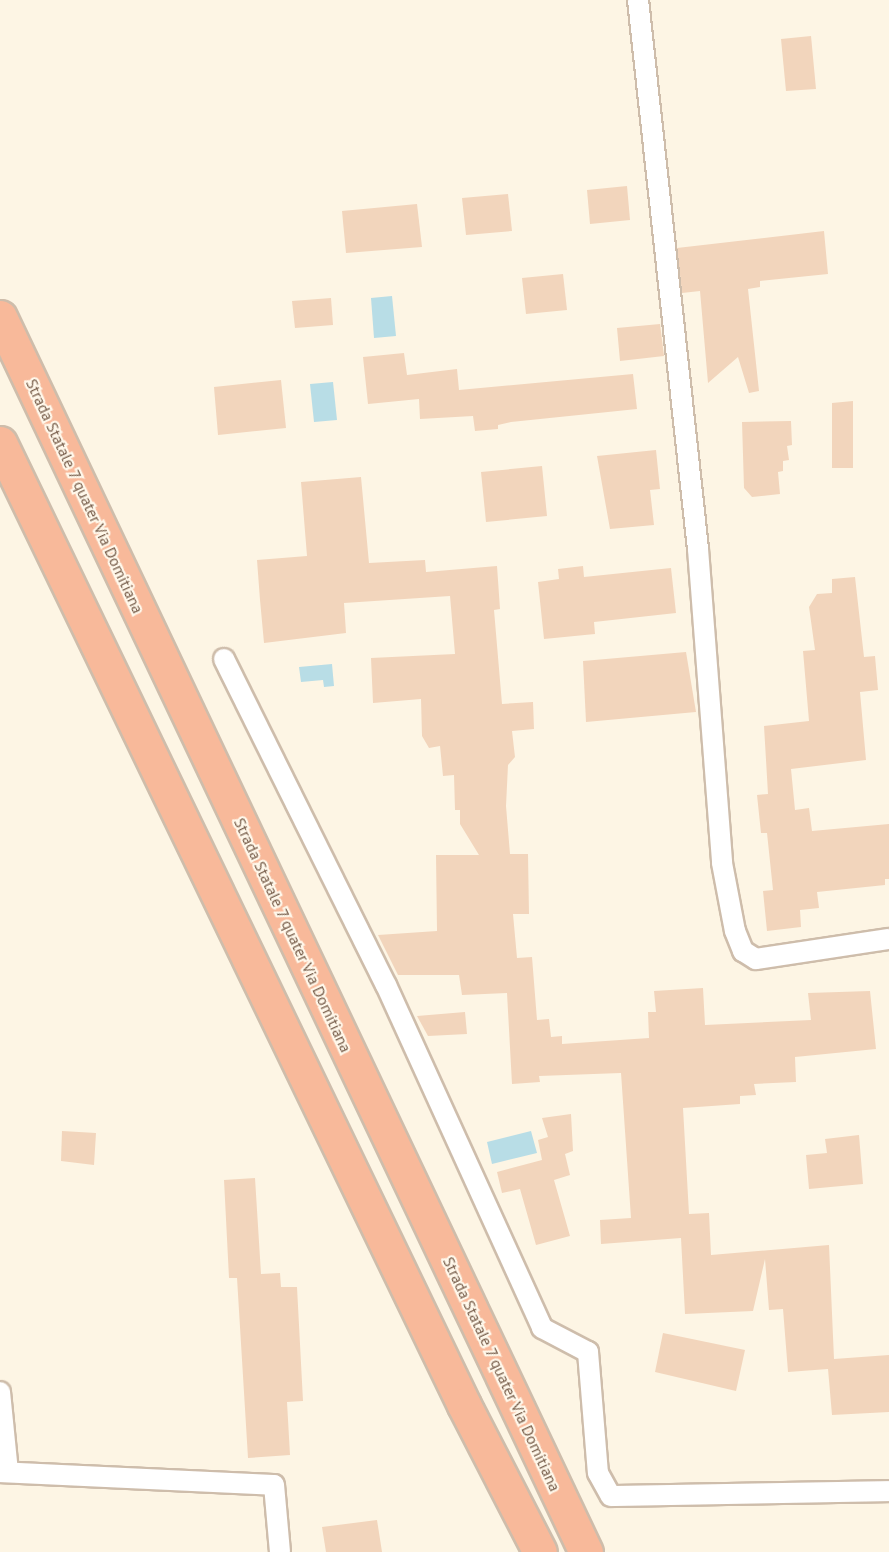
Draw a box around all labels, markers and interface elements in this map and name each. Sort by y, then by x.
street label: Strada Statale 7 quater Via Domitiana [22,375,148,617]
street label: Strada Statale 7 quater Via Domitiana [230,814,356,1056]
street label: Strada Statale 7 quater Via Domitiana [439,1253,565,1495]

